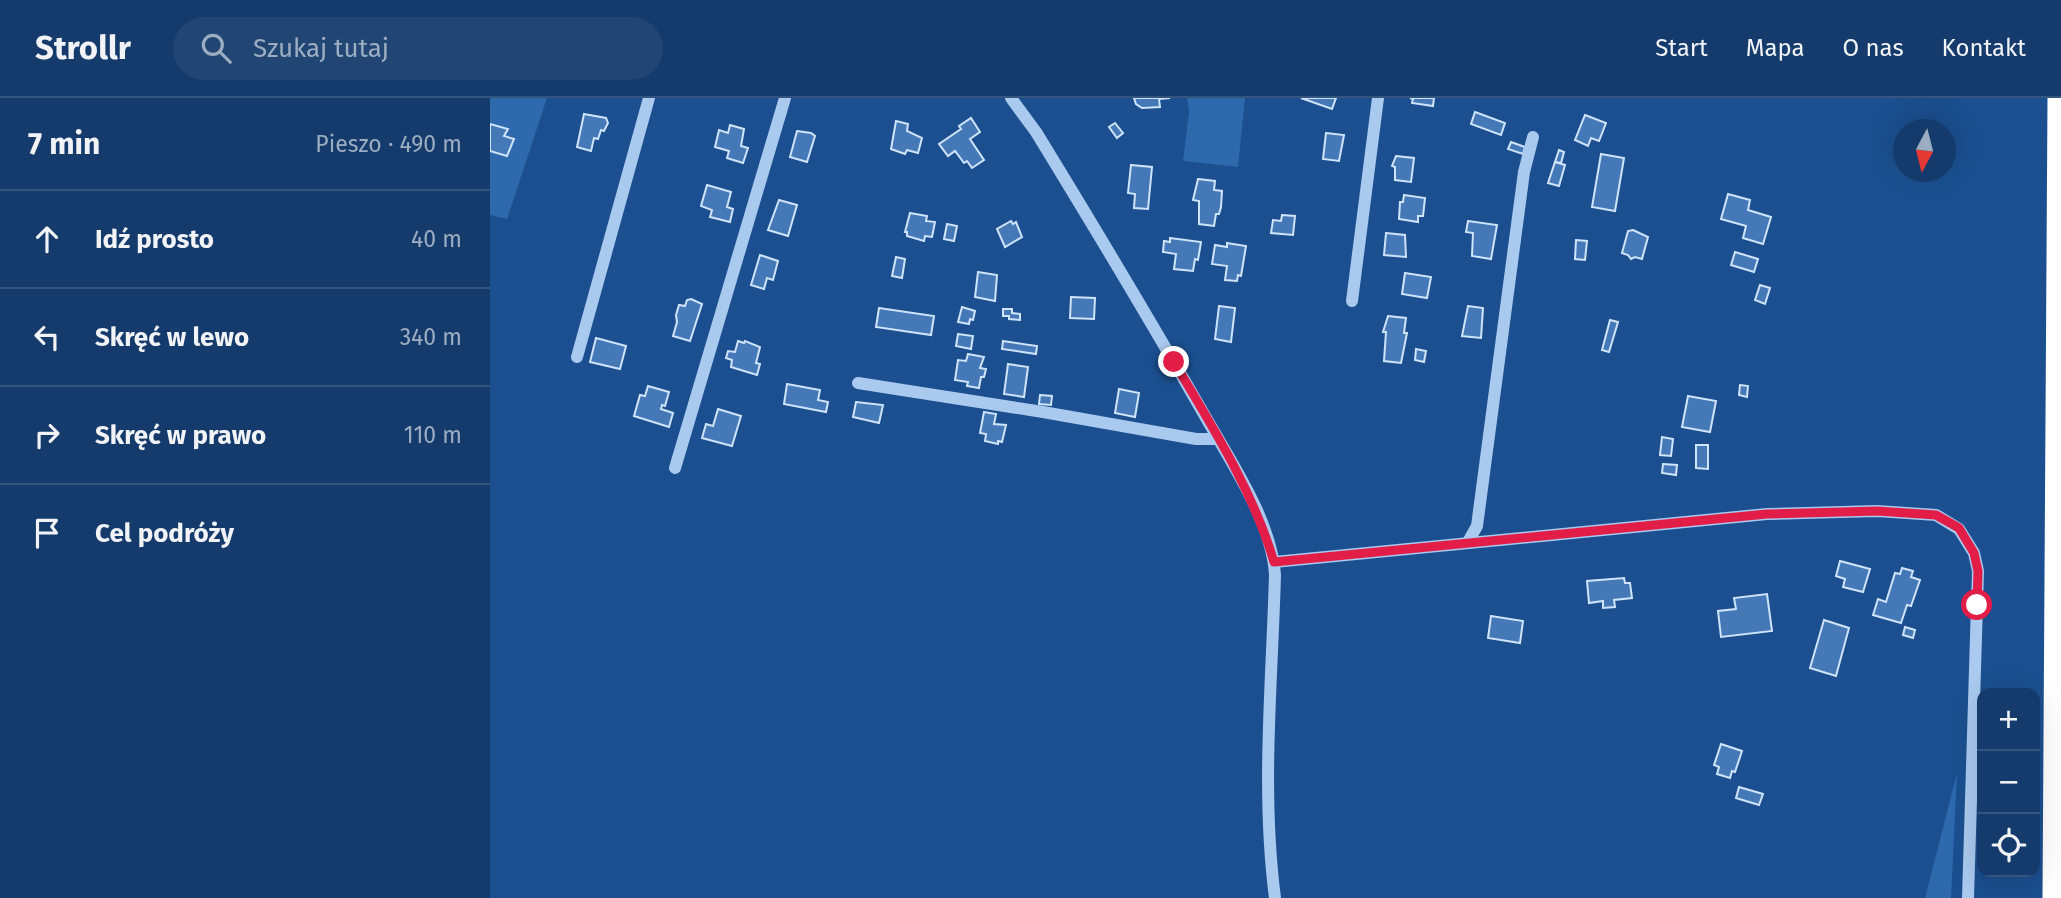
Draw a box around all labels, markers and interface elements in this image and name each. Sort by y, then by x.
search box [173,17,663,80]
text: Strollr [35,28,131,68]
icon: search [197,29,235,67]
text: Szukaj tutaj [253,33,389,64]
text: Start [1655,34,1708,62]
text: Mapa [1746,34,1805,62]
text: O nas [1843,34,1904,62]
text: Kontakt [1942,34,2026,62]
north arrow [1893,119,1956,182]
text: 7 min [28,126,100,162]
text: Pieszo · 490 m [315,130,462,158]
icon: ahead [28,220,66,258]
text: Idź prosto [95,224,214,255]
text: 40 m [411,225,462,253]
icon: left [28,318,66,356]
text: Skręć w lewo [95,322,249,353]
text: 340 m [400,323,462,351]
route end [1158,346,1189,377]
icon: right [28,416,66,454]
text: Skręć w prawo [95,420,266,451]
text: 110 m [404,421,462,449]
icon: arrive [28,514,66,552]
text: Cel podróży [95,518,234,549]
route start [1961,589,1992,620]
map controls [1977,688,2040,877]
button: + [1977,688,2040,751]
button: − [1977,751,2040,814]
button: locate [1977,814,2040,877]

